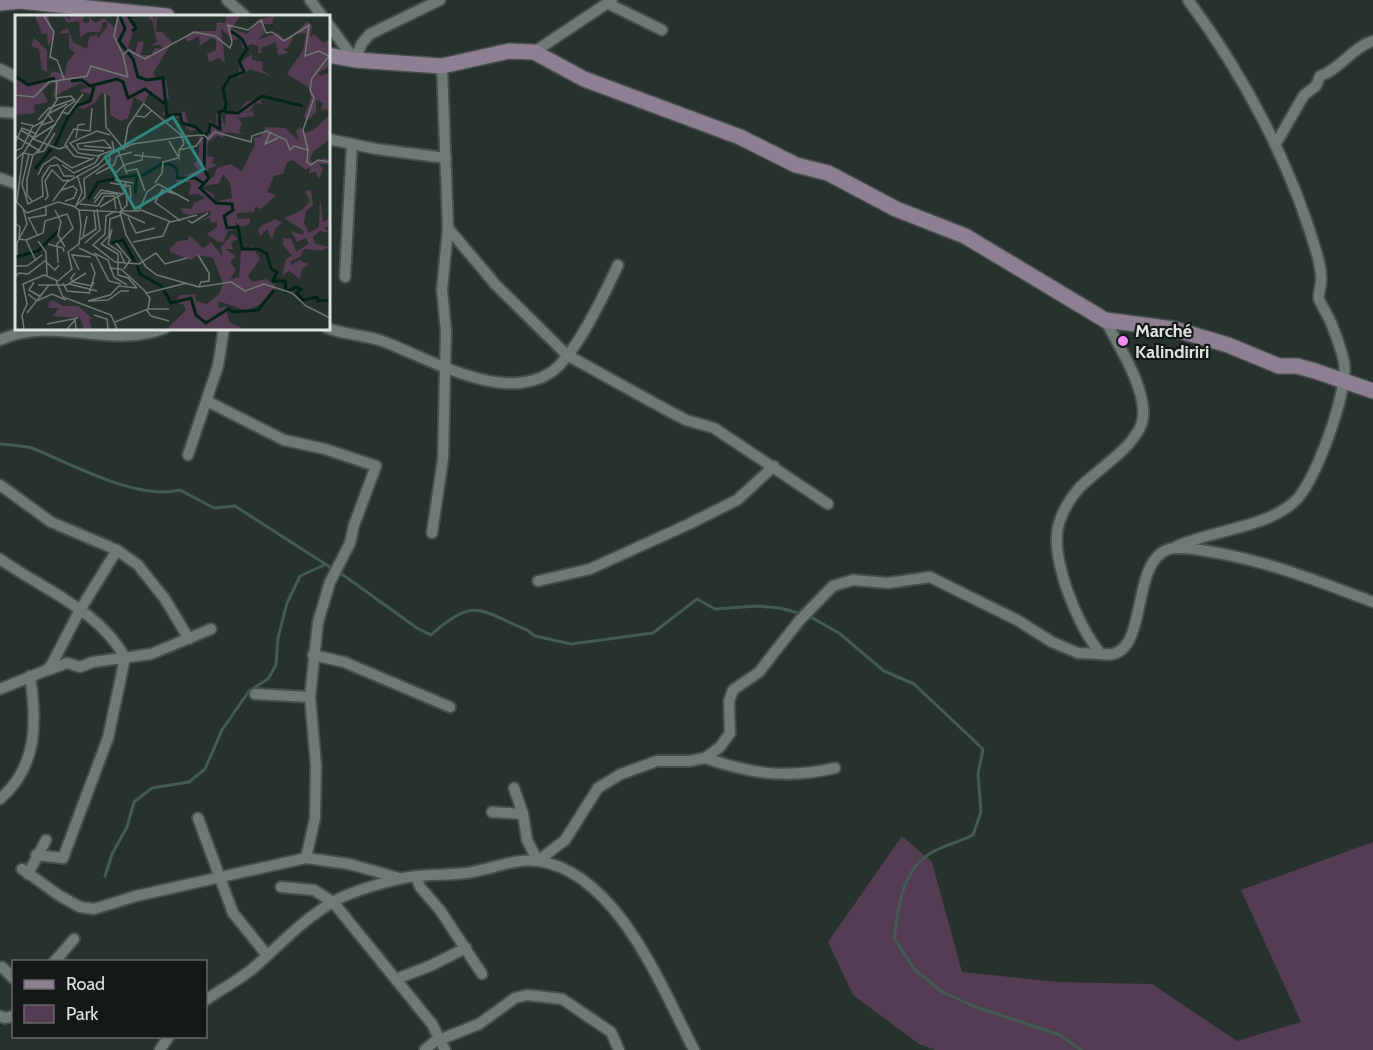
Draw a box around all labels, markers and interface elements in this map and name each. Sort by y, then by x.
inset map [15,15,330,330]
place label: Marché Kalindiriri [1135,320,1209,363]
marker: Marché Kalindiriri [1116,334,1130,348]
legend [12,960,207,1038]
text: Road [66,973,105,995]
text: Park [66,1003,99,1025]

